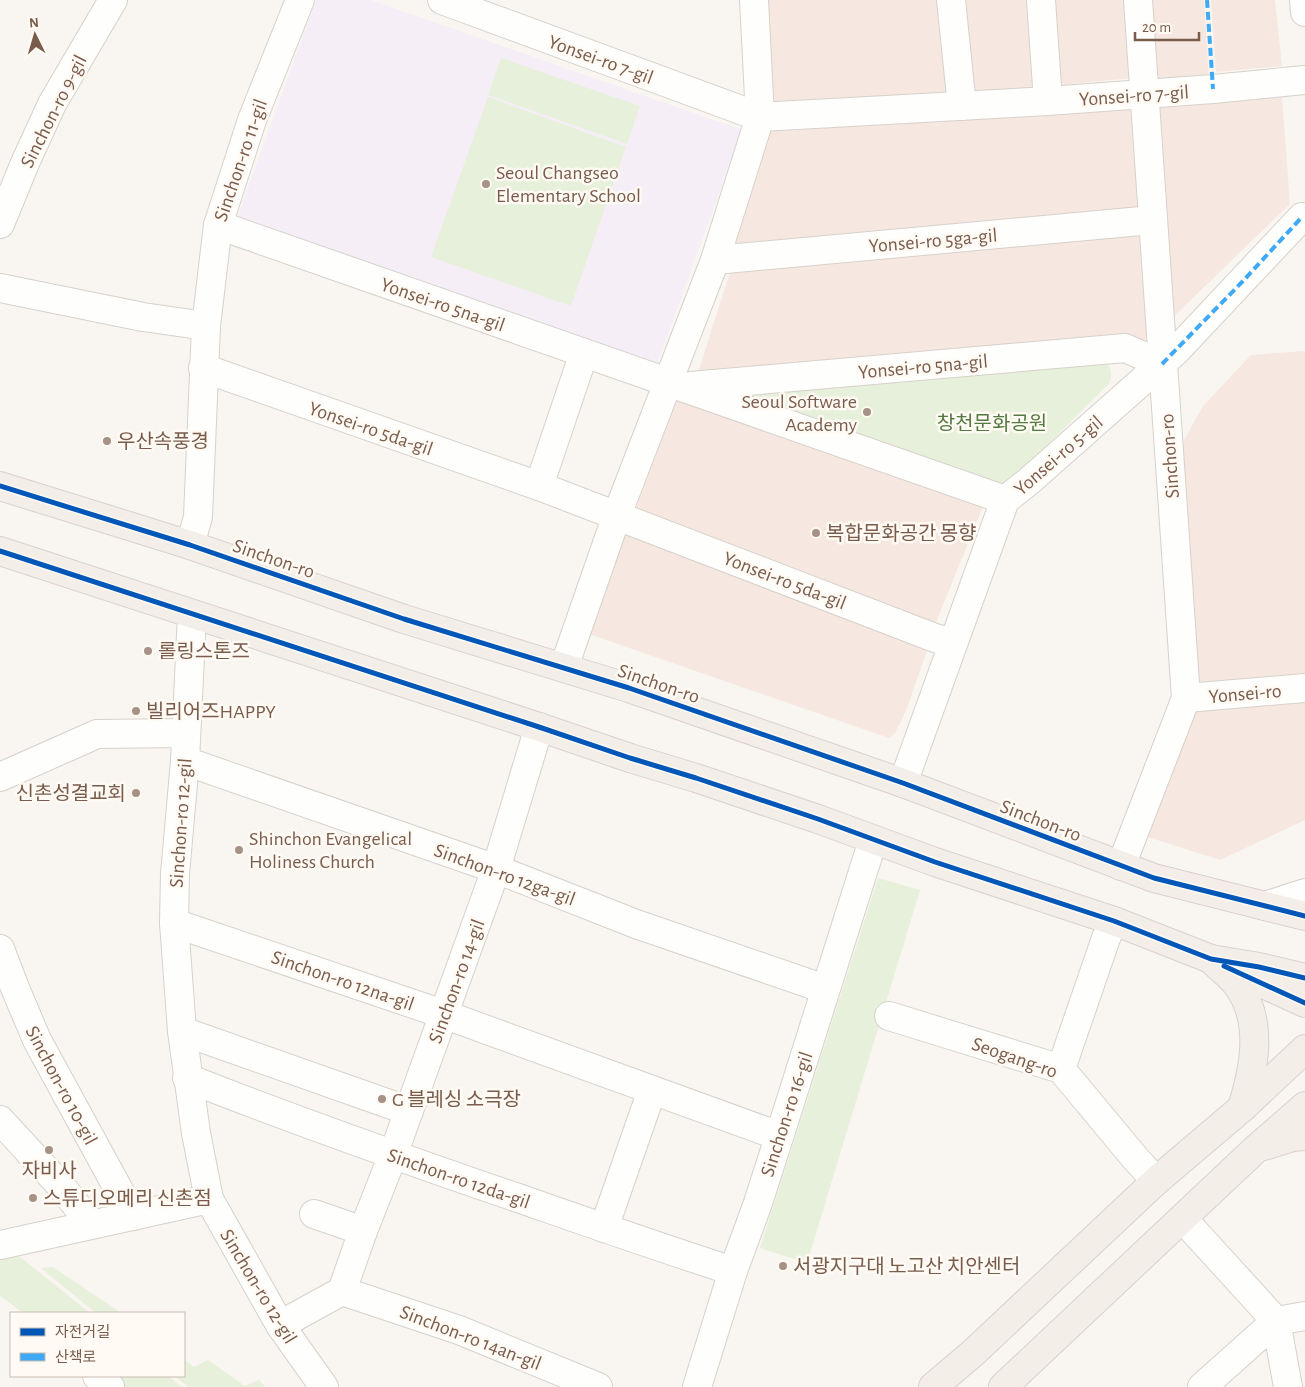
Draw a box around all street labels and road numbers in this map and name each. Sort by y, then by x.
street label: Yonsei-ro 7-gil [545,32,656,88]
street label: Sinchon-ro 9-gil [17,52,91,171]
street label: Yonsei-ro 7-gil [1078,82,1190,110]
street label: Sinchon-ro 11-gil [211,97,271,224]
street label: Yonsei-ro 5ga-gil [868,225,998,257]
street label: Yonsei-ro 5na-gil [378,274,507,336]
street label: Yonsei-ro 5na-gil [857,351,989,383]
street label: Yonsei-ro 5da-gil [306,398,435,460]
street label: Yonsei-ro 5-gil [1010,412,1107,500]
street label: Sinchon-ro [1157,413,1183,499]
street label: Sinchon-ro [230,536,317,582]
street label: Yonsei-ro 5da-gil [720,548,849,614]
street label: Sinchon-ro [615,661,702,707]
street label: Yonsei-ro [1208,681,1282,707]
street label: Sinchon-ro 12-gil [166,758,196,889]
street label: Sinchon-ro [997,796,1084,846]
street label: Sinchon-ro 12ga-gil [431,840,578,910]
street label: Sinchon-ro 14-gil [425,917,489,1046]
street label: Sinchon-ro 12na-gil [269,947,417,1015]
street label: Sinchon-ro 10-gil [21,1023,101,1148]
street label: Seogang-ro [969,1034,1060,1082]
street label: Sinchon-ro 16-gil [757,1049,817,1179]
street label: Sinchon-ro 12da-gil [385,1145,533,1213]
street label: Sinchon-ro 12-gil [216,1226,300,1347]
street label: Sinchon-ro 14an-gil [397,1302,544,1374]

